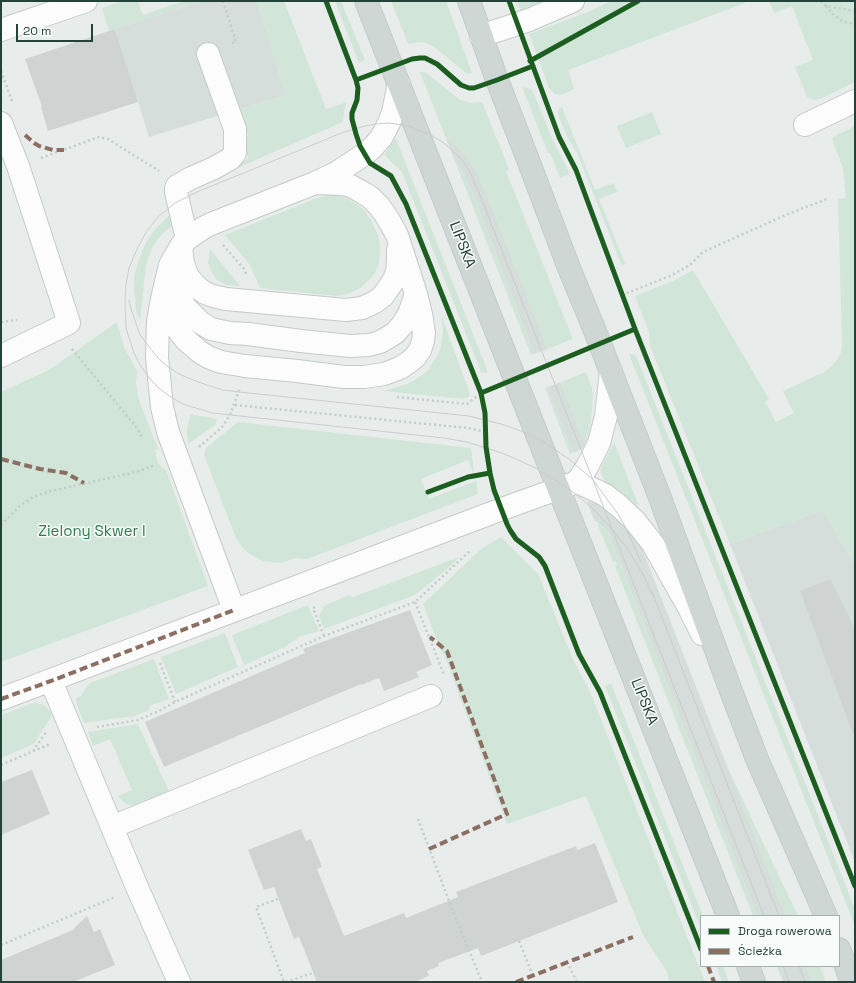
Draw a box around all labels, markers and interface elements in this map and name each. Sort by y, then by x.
scale bar [18,16,95,42]
text: 20 m [23,23,51,39]
street label: LIPSKA [445,219,479,271]
park label: Zielony Skwer I [38,523,146,541]
street label: LIPSKA [627,676,661,728]
legend [700,915,840,967]
text: Droga rowerowa [738,923,832,939]
text: Ścieżka [738,943,782,959]

